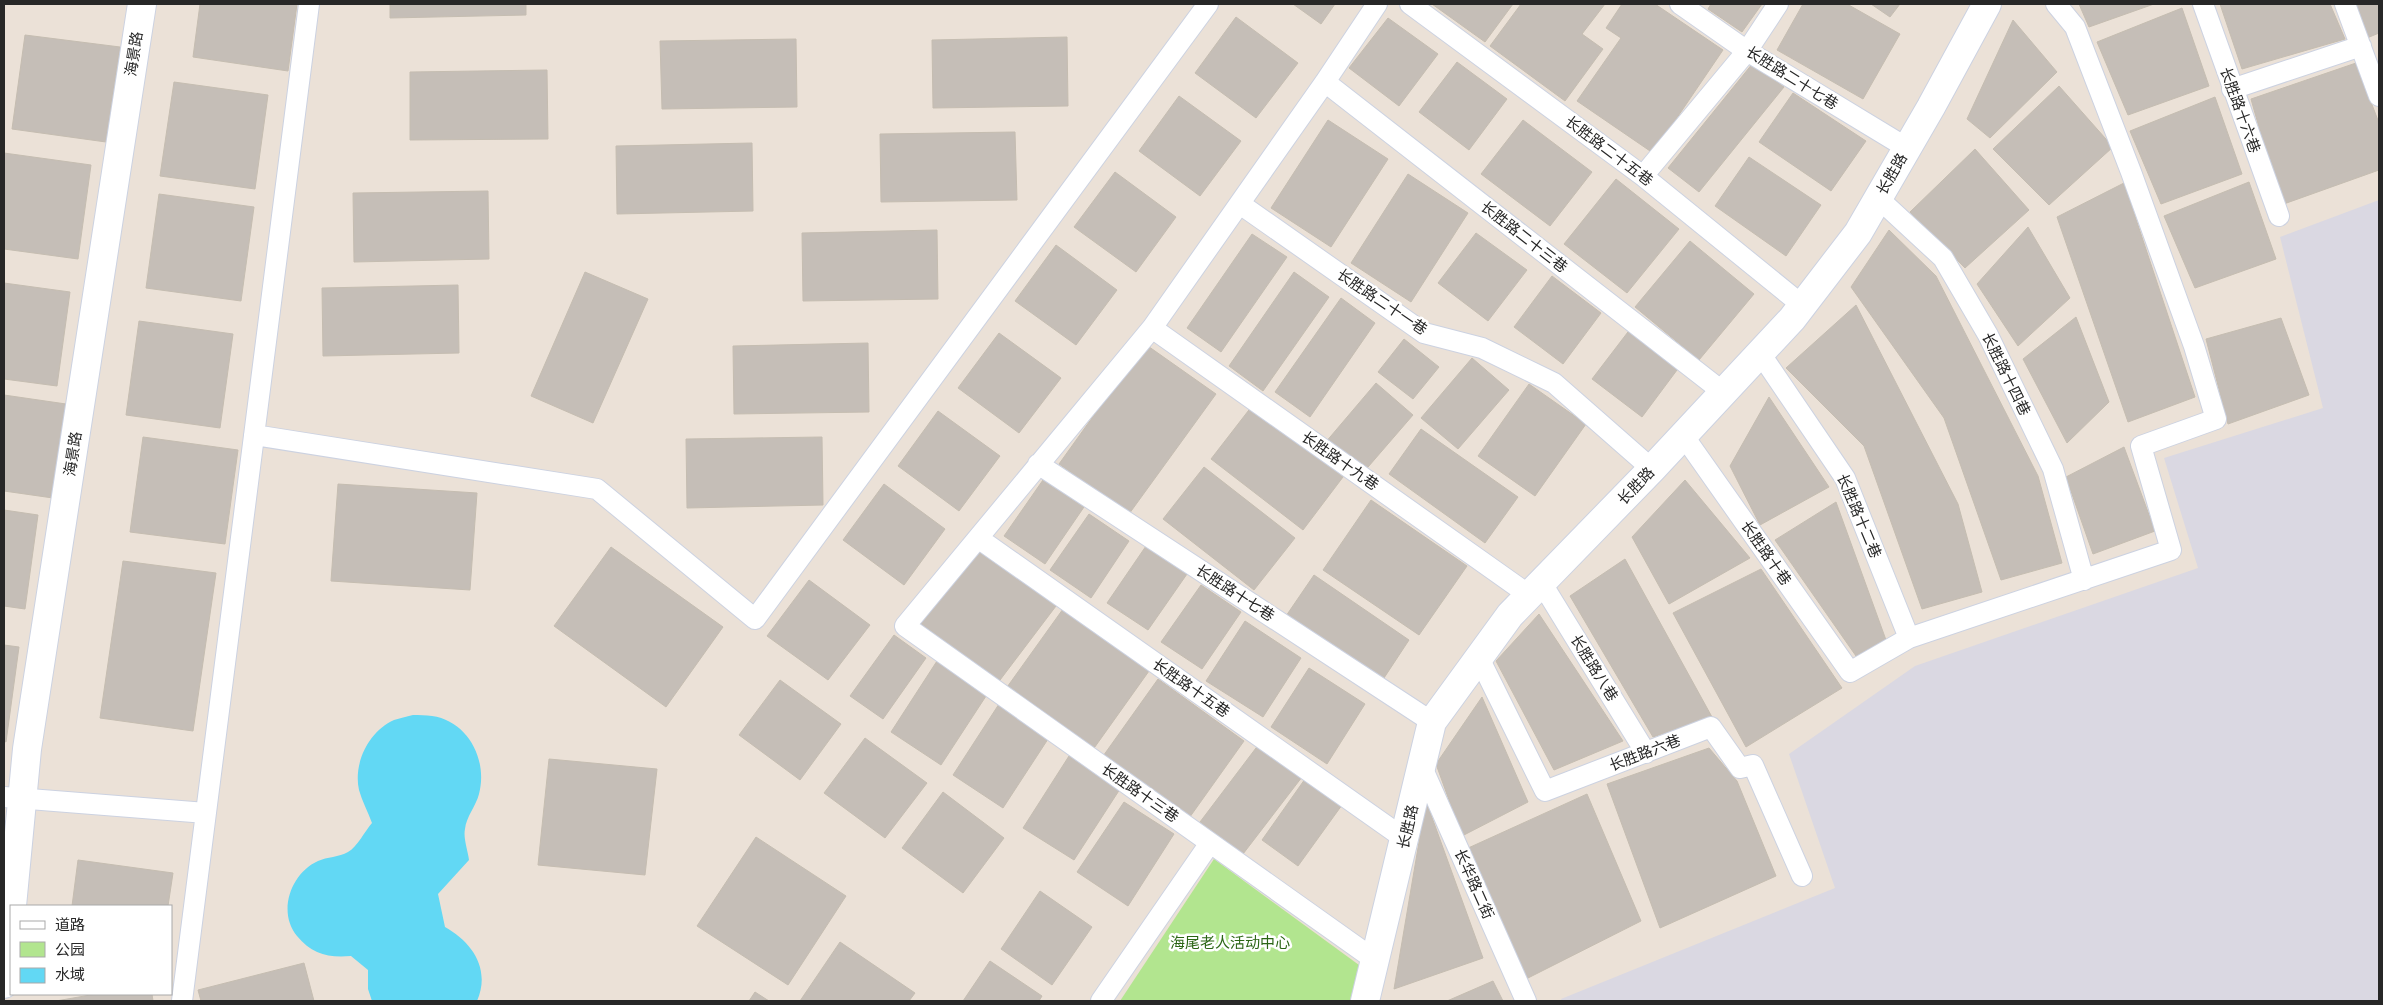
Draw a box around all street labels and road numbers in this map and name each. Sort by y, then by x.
street label: 海景路 [122,30,146,78]
street label: 长胜路二十七巷 [1743,43,1841,113]
street label: 长胜路十六巷 [2216,65,2264,155]
street label: 长胜路二十五巷 [1562,112,1656,190]
street label: 长胜路 [1873,150,1911,198]
street label: 长胜路二十三巷 [1477,198,1571,276]
street label: 长胜路二十一巷 [1333,265,1431,339]
street label: 长胜路十四巷 [1978,330,2034,418]
street label: 长胜路十九巷 [1298,428,1382,494]
street label: 海景路 [61,430,85,478]
street label: 长胜路 [1614,464,1658,508]
street label: 长胜路十二巷 [1833,471,1885,561]
street label: 长胜路十巷 [1737,517,1795,589]
street label: 长胜路十七巷 [1192,561,1278,625]
street label: 长胜路八巷 [1566,631,1622,705]
street label: 长胜路十五巷 [1149,655,1233,721]
street label: 长胜路六巷 [1607,731,1683,775]
street label: 长胜路十三巷 [1098,760,1182,826]
street label: 长胜路 [1394,803,1422,851]
street label: 长华路二街 [1451,846,1497,922]

